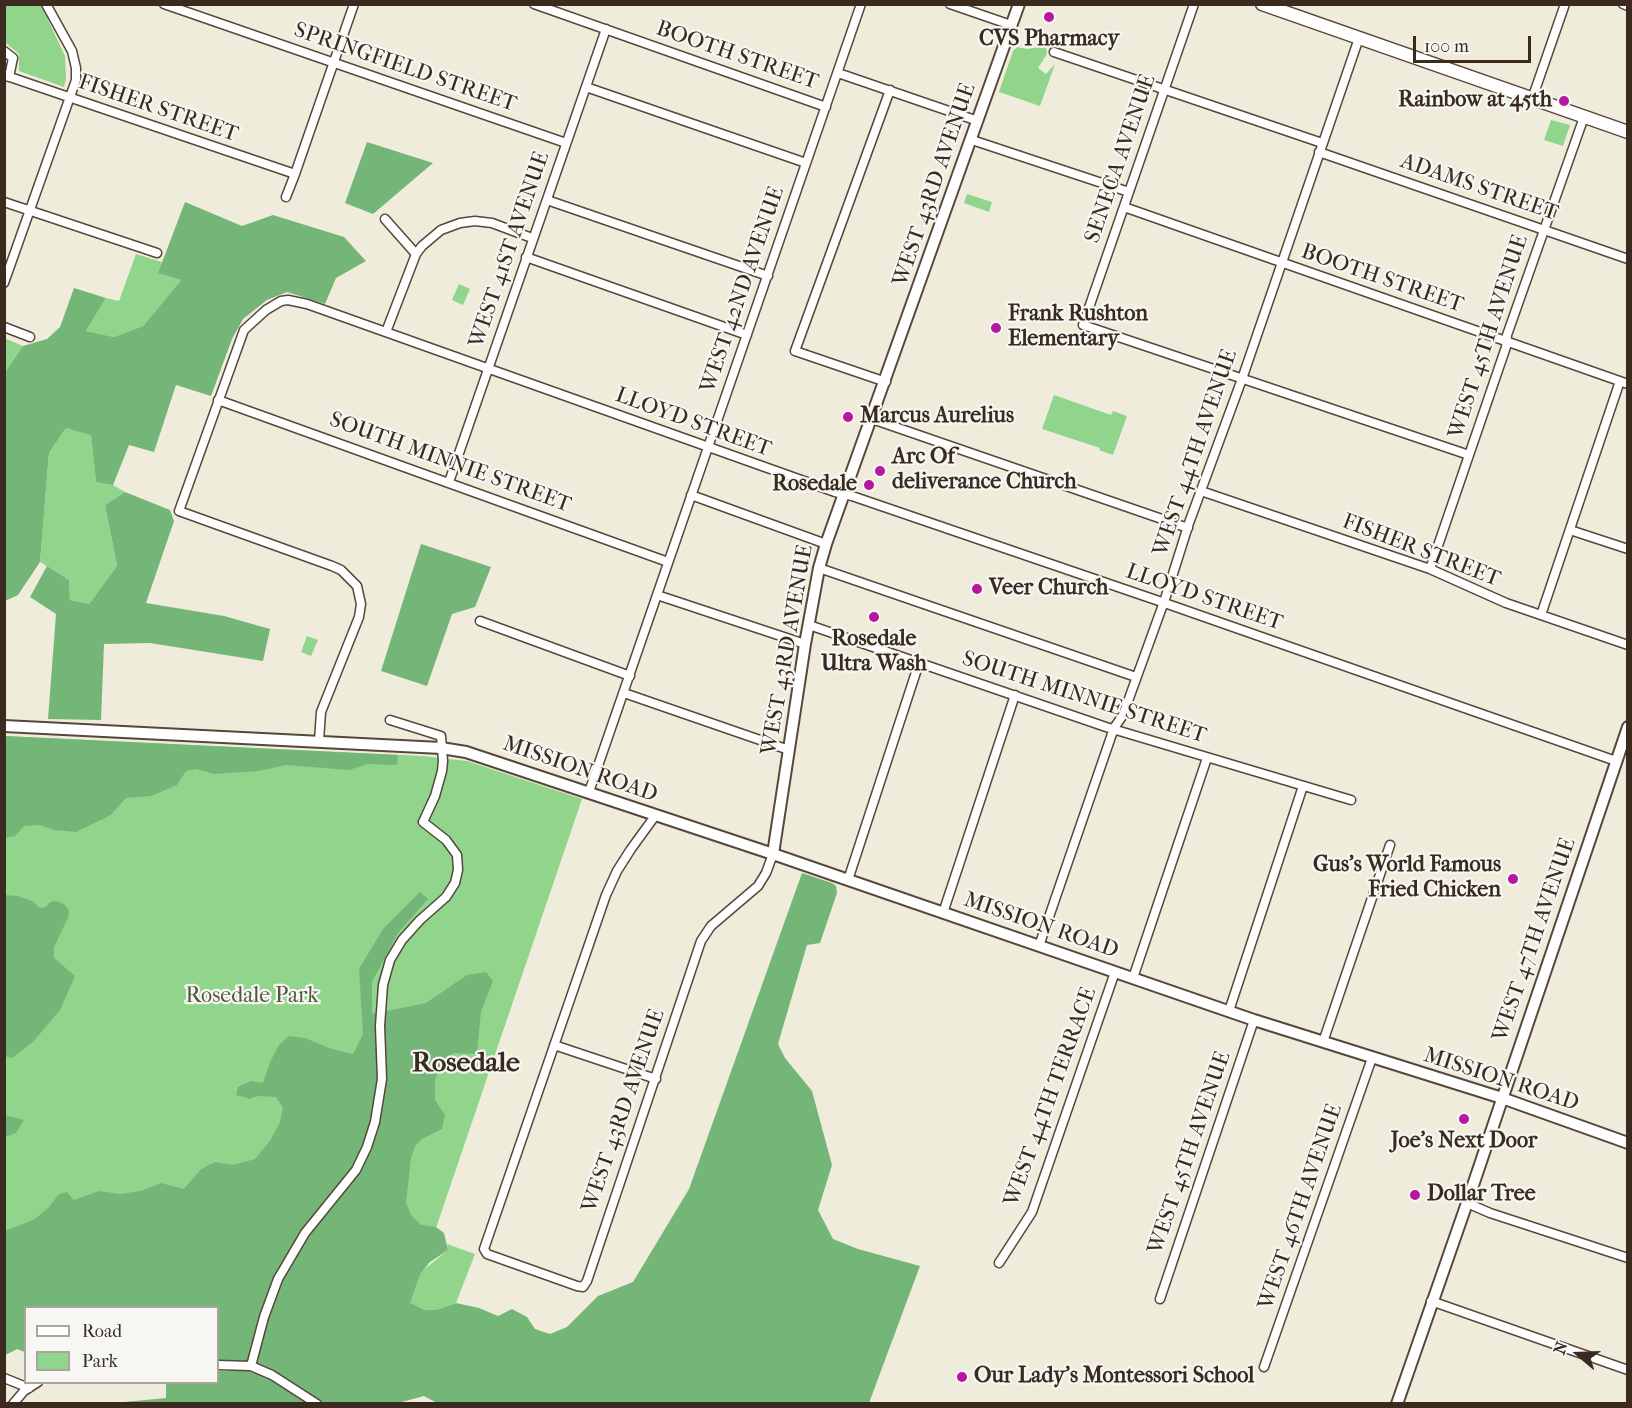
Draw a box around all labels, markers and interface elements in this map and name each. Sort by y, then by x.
marker: CVS Pharmacy [1042,10,1056,24]
street label: BOOTH STREET [652,16,822,96]
street label: SPRINGFIELD STREET [290,17,520,119]
scale bar [1416,24,1534,62]
place label: CVS Pharmacy [979,27,1119,53]
text: 100 m [1424,36,1469,57]
street label: FISHER STREET [75,69,241,149]
street label: SENECA AVENUE [1080,71,1162,247]
street label: WEST 43RD AVENUE [888,80,982,290]
place label: Rainbow at 45th [1398,88,1552,114]
marker: Rainbow at 45th [1557,94,1571,108]
street label: WEST 41ST AVENUE [464,149,556,351]
street label: ADAMS STREET [1397,149,1561,227]
street label: WEST 42ND AVENUE [695,183,791,397]
street label: WEST 45TH AVENUE [1444,232,1534,442]
street label: BOOTH STREET [1297,239,1467,319]
place label: Frank Rushton Elementary [1008,302,1148,354]
marker: Frank Rushton Elementary [989,321,1003,335]
street label: WEST 44TH AVENUE [1148,346,1244,560]
street label: LLOYD STREET [611,383,775,463]
place label: Marcus Aurelius [860,404,1014,430]
street label: SOUTH MINNIE STREET [326,407,574,519]
marker: Marcus Aurelius [841,410,855,424]
place label: Arc Of deliverance Church [892,445,1077,496]
marker: Arc Of deliverance Church [873,464,887,478]
place label: Rosedale [772,472,857,498]
marker: Rosedale [862,478,876,492]
street label: FISHER STREET [1338,509,1504,593]
street label: WEST 43RD AVENUE [756,543,820,757]
street label: LLOYD STREET [1122,559,1286,637]
place label: Veer Church [989,576,1108,602]
marker: Veer Church [970,582,984,596]
marker: Rosedale Ultra Wash [867,610,881,624]
place label: Rosedale Ultra Wash [821,627,927,678]
street label: SOUTH MINNIE STREET [959,646,1209,750]
street label: MISSION ROAD [499,731,661,809]
street label: WEST 47TH AVENUE [1488,835,1582,1045]
place label: Gus's World Famous Fried Chicken [1313,853,1501,904]
marker: Gus's World Famous Fried Chicken [1506,872,1520,886]
street label: MISSION ROAD [960,887,1122,965]
park label: Rosedale Park [185,984,319,1010]
street label: WEST 44TH TERRACE [999,984,1103,1210]
street label: WEST 43RD AVENUE [577,1006,671,1216]
street label: MISSION ROAD [1420,1042,1582,1118]
district label: Rosedale [412,1047,520,1081]
street label: WEST 45TH AVENUE [1143,1048,1237,1258]
street label: WEST 46TH AVENUE [1253,1101,1349,1313]
marker: Joe's Next Door [1457,1112,1471,1126]
place label: Joe's Next Door [1391,1129,1537,1155]
place label: Dollar Tree [1427,1182,1536,1208]
marker: Dollar Tree [1408,1188,1422,1202]
legend [24,1306,219,1384]
text: Road [82,1321,122,1342]
north arrow [1548,1324,1608,1384]
text: N [1550,1339,1571,1357]
text: Park [82,1351,118,1372]
place label: Our Lady's Montessori School [974,1364,1254,1390]
marker: Our Lady's Montessori School [955,1370,969,1384]

